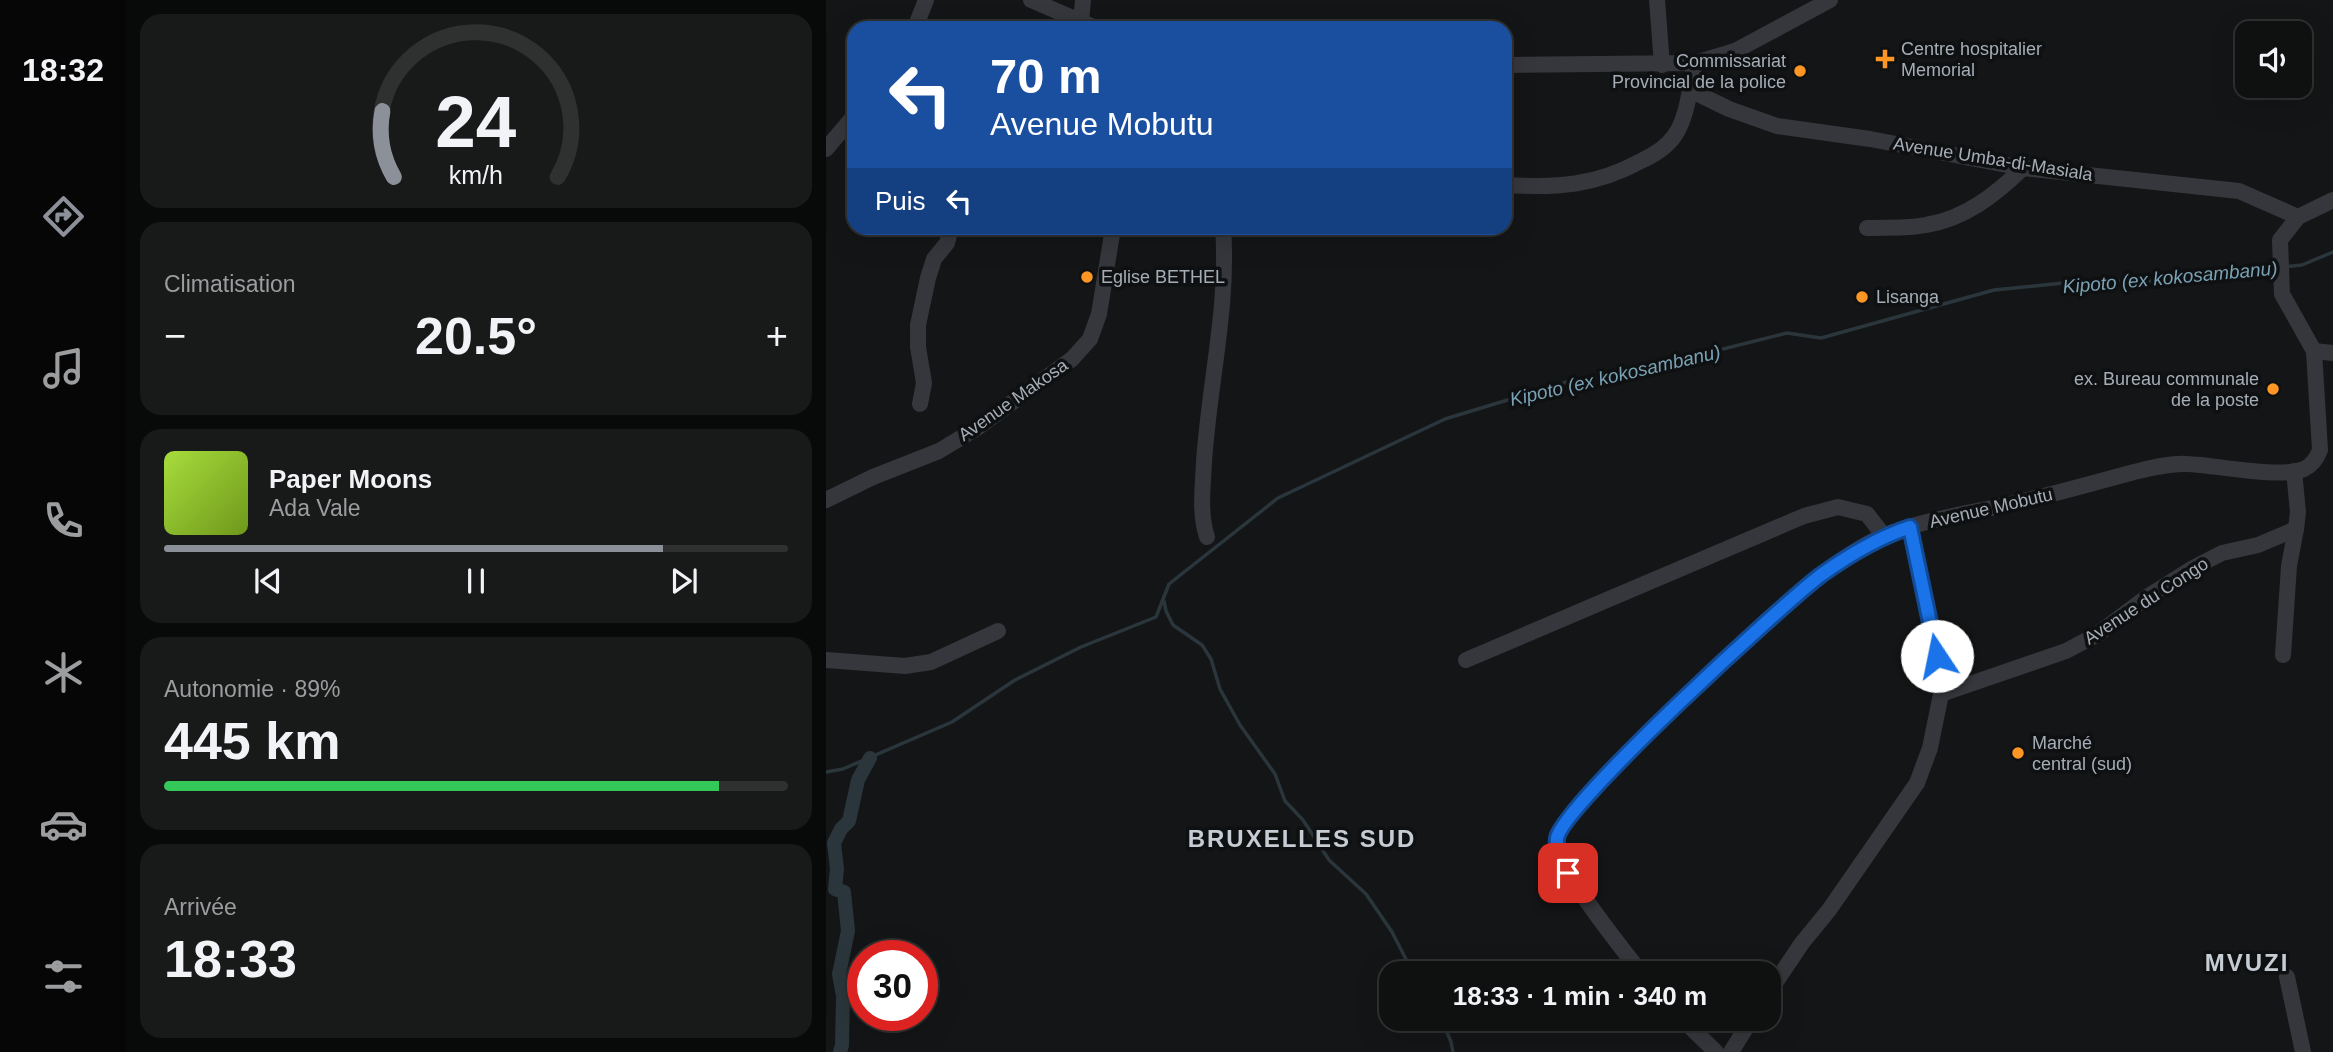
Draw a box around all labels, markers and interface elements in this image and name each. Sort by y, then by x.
map controls [2235,21,2312,98]
button: sound [2235,21,2312,98]
place label: Centre hospitalier Memorial [1901,39,2042,80]
icon: left [875,49,966,140]
text: 70 m [990,49,1102,103]
marker: Centre hospitalier Memorial [1875,49,1895,69]
place label: Commissariat Provincial de la police [1612,51,1786,92]
text: 18:32 [22,52,104,88]
marker: Commissariat Provincial de la police [1792,63,1808,79]
text: 24 [436,81,517,162]
text: Avenue Mobutu [990,106,1214,142]
street label: Avenue Umba-di-Masiala [1892,133,2095,185]
text: km/h [449,161,503,189]
icon: left [940,182,978,220]
text: Puis [875,186,926,216]
icon: directions [39,192,88,241]
water label: Kipoto (ex kokosambanu) [2062,258,2278,297]
place label: Eglise BETHEL [1101,267,1225,287]
marker: Eglise BETHEL [1079,269,1095,285]
text: Climatisation [164,271,296,297]
place label: Lisanga [1876,287,1940,307]
marker: Lisanga [1854,289,1870,305]
text: 20.5° [415,307,537,365]
text: − [164,315,186,357]
text: + [766,315,788,357]
water label: Kipoto (ex kokosambanu) [1508,341,1722,410]
icon: music [39,344,88,393]
street label: Avenue Makosa [955,354,1072,445]
place label: ex. Bureau communale de la poste [2074,369,2259,410]
marker: ex. Bureau communale de la poste [2265,381,2281,397]
text: Paper Moons [269,464,432,494]
street label: Avenue Mobutu [1927,484,2055,532]
text: Ada Vale [269,495,361,521]
icon: phone [39,496,88,545]
street label: Avenue du Congo [2080,553,2212,649]
icon: previous [249,562,287,600]
icon: pause [457,562,495,600]
icon: next [665,562,703,600]
position arrow [1900,619,1974,693]
icon: climate [39,648,88,697]
text: Autonomie · 89% [164,676,340,702]
text: 445 km [164,712,340,770]
place label: Marché central (sud) [2032,733,2132,774]
marker: Marché central (sud) [2010,745,2026,761]
icon: car [39,800,88,849]
district label: BRUXELLES SUD [1188,825,1416,852]
pin [1538,843,1598,903]
icon: arrive [1549,854,1587,892]
text: Arrivée [164,894,237,920]
text: 18:33 [164,930,297,988]
speed limit sign: 30 [847,940,938,1031]
district label: MVUZI [2205,949,2289,976]
icon: filters [39,952,88,1001]
text: 18:33 · 1 min · 340 m [1453,981,1707,1011]

